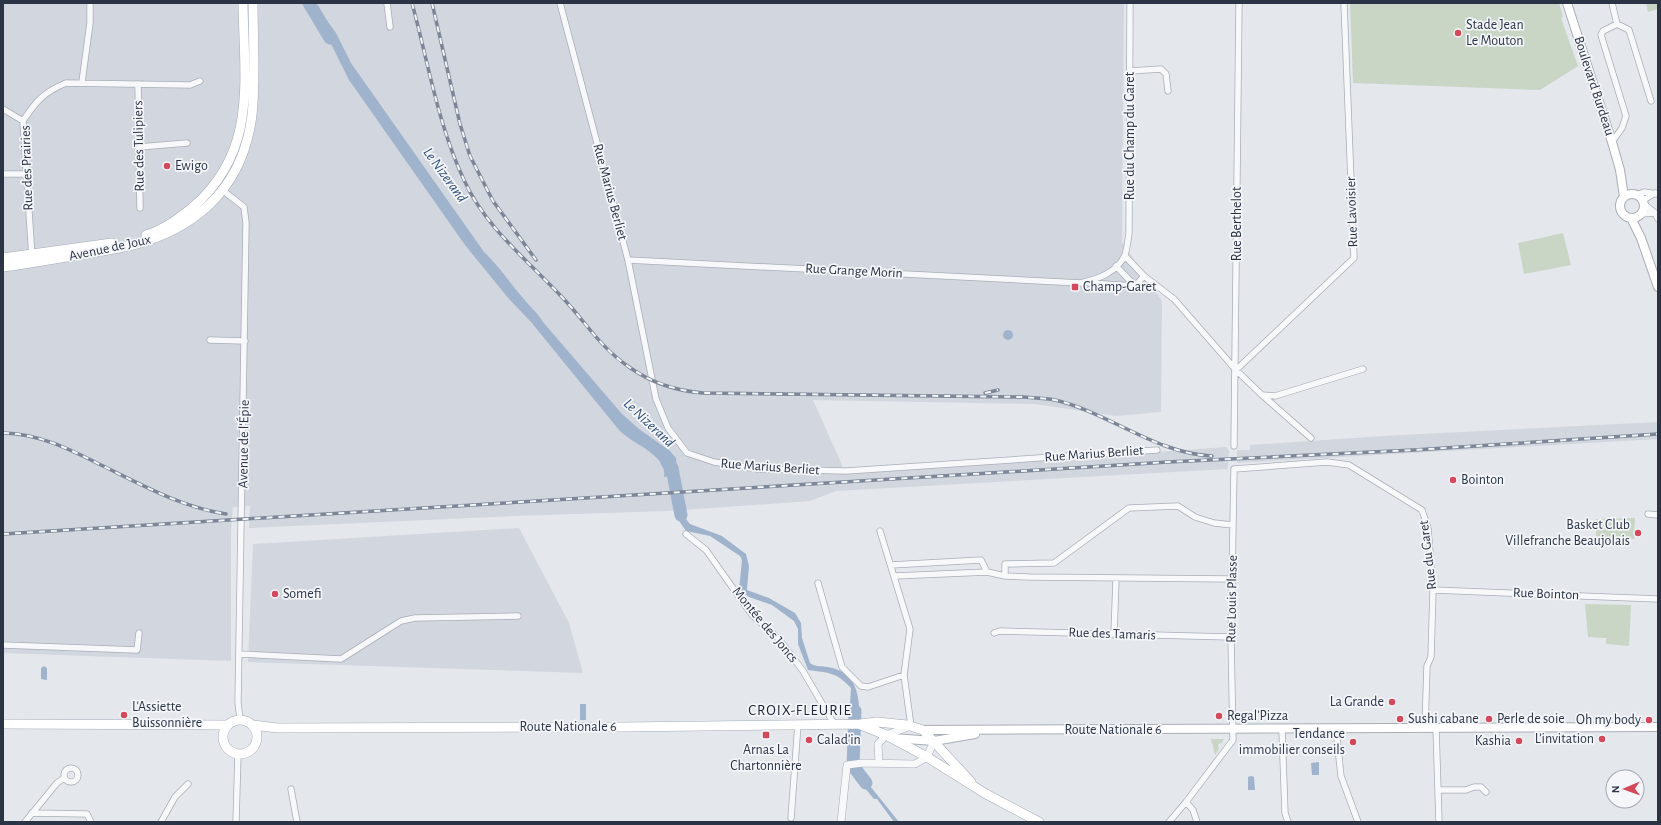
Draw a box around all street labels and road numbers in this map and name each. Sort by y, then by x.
street label: Boulevard Burdeau [1571,35,1617,137]
street label: Rue du Champ du Garet [1123,71,1137,200]
street label: Rue des Tulipiers [131,100,147,192]
street label: Rue des Prairies [19,125,35,211]
street label: Rue Marius Berliet [590,142,630,242]
street label: Rue Lavoisier [1344,176,1360,248]
street label: Rue Berthelot [1230,186,1244,261]
street label: Avenue de Joux [68,232,152,264]
street label: Rue Grange Morin [805,261,903,281]
street label: Avenue de l'Épie [233,400,252,488]
street label: Rue Marius Berliet [1044,444,1145,464]
street label: Rue Marius Berliet [720,457,821,477]
street label: Rue du Garet [1417,519,1439,591]
street label: Rue Louis Plasse [1224,555,1240,643]
street label: Montée des Joncs [729,584,801,666]
street label: Rue Bointon [1513,586,1579,602]
street label: Rue des Tamaris [1068,625,1156,643]
street label: Route Nationale 6 [519,720,617,734]
street label: Route Nationale 6 [1064,723,1162,737]

